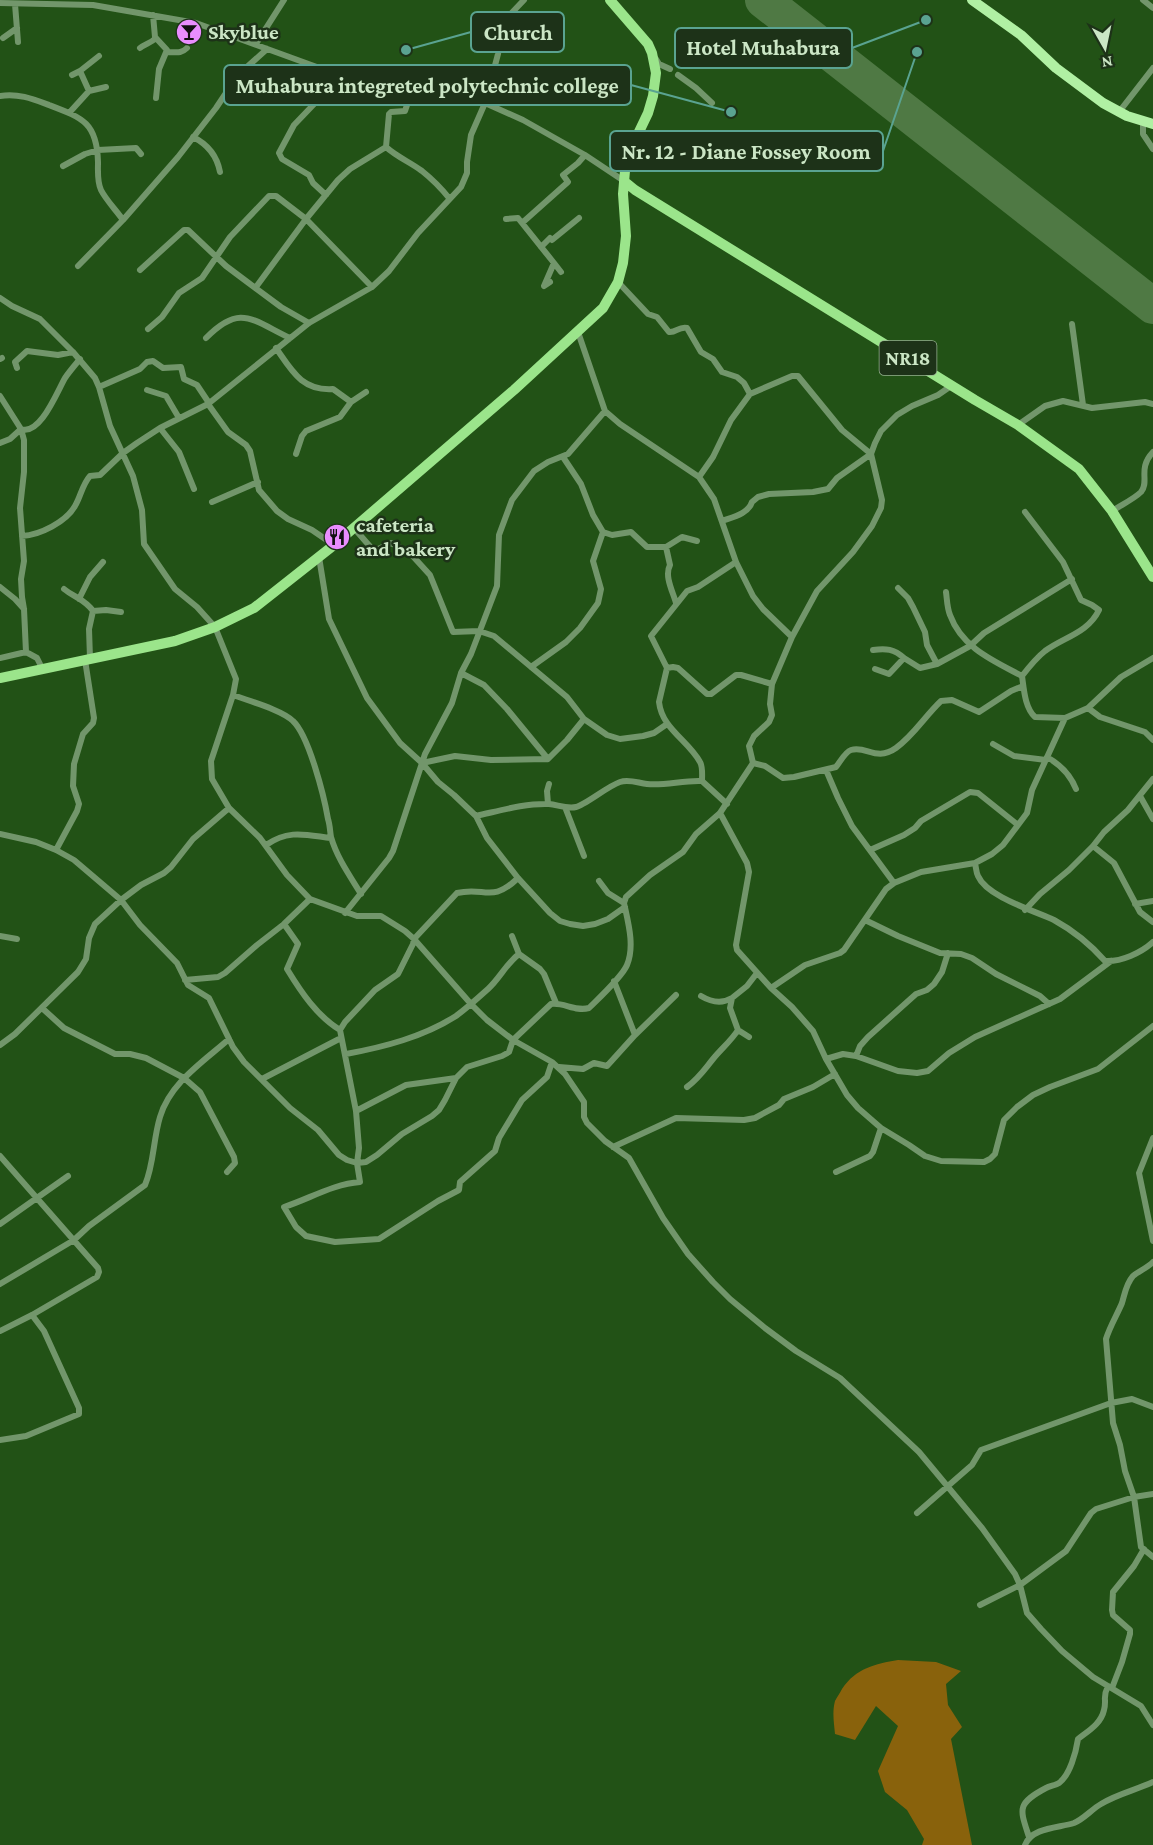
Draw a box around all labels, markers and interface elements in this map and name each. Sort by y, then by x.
callout: Church [471,12,564,52]
bar icon: Skyblue [174,17,204,47]
north arrow [1075,18,1135,78]
place label: Skyblue [208,20,279,44]
text: Church [483,20,553,45]
callout: Hotel Muhabura [675,28,852,68]
text: Hotel Muhabura [686,35,840,60]
text: N [1100,53,1114,72]
callout: Muhabura integreted polytechnic college [224,65,631,105]
text: Muhabura integreted polytechnic college [235,73,619,98]
callout: Nr. 12 - Diane Fossey Room [610,131,883,171]
text: Nr. 12 - Diane Fossey Room [621,139,871,164]
road number: NR18 [880,341,936,375]
place label: cafeteria and bakery [356,513,456,561]
restaurant icon: cafeteria and bakery [322,522,352,552]

